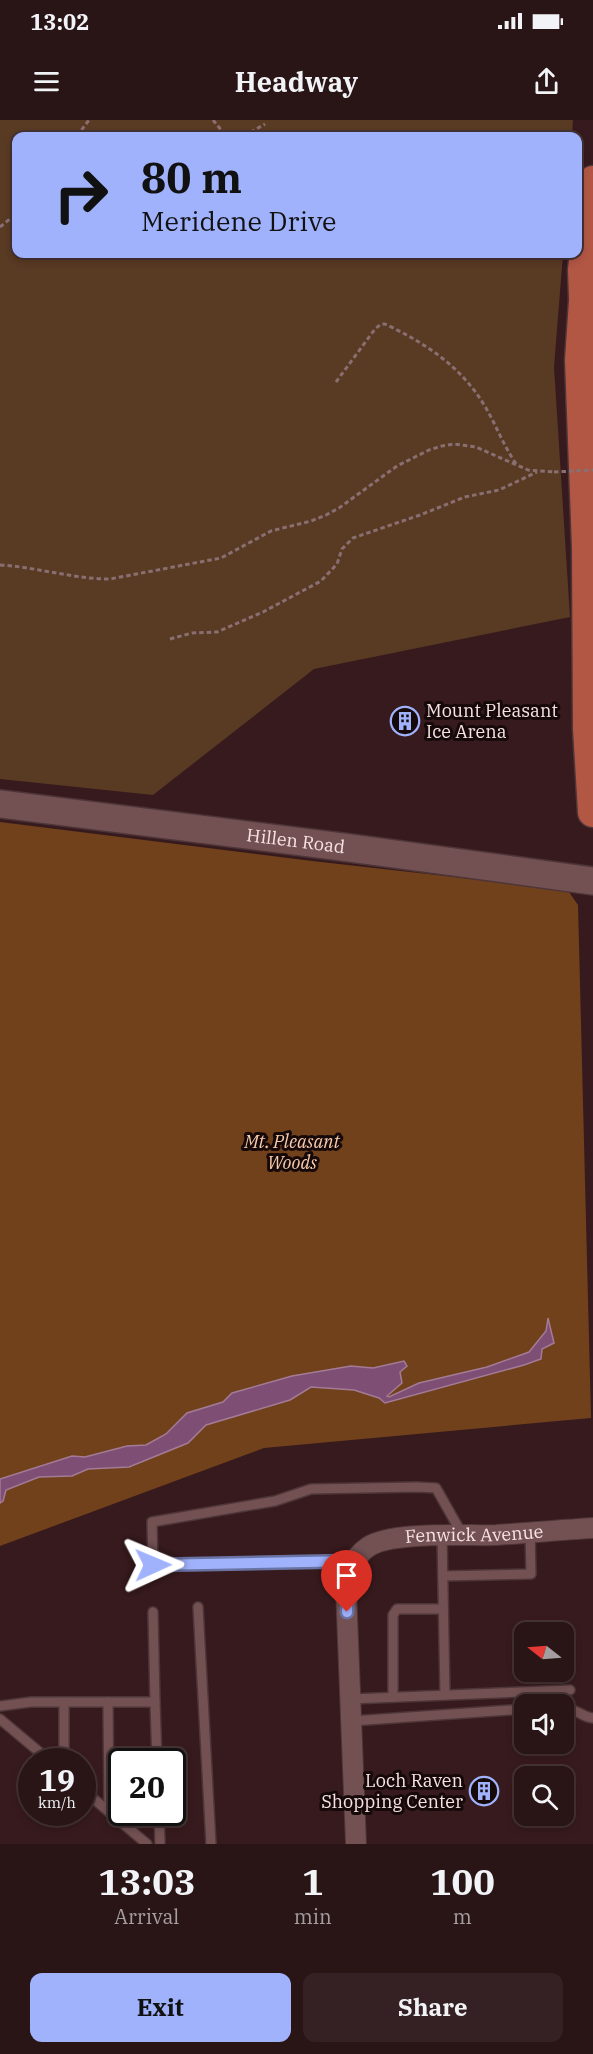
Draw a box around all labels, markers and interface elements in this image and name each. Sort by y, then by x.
text: 13:02 [30,7,89,36]
text: Headway [235,64,358,99]
icon: menu [30,65,63,98]
icon: share [530,65,563,98]
text: 80 m [141,150,242,205]
icon: right [42,156,120,234]
text: Meridene Drive [141,203,337,238]
place label: Mount Pleasant Ice Arena [426,699,558,743]
building icon: Mount Pleasant Ice Arena [389,705,421,737]
street label: Hillen Road [245,823,346,858]
park label: Mt. Pleasant Woods [243,1130,340,1174]
street label: Fenwick Avenue [404,1520,544,1548]
position arrow [121,1533,185,1597]
pin [321,1550,372,1612]
icon: arrive [330,1559,363,1592]
north arrow [514,1622,574,1682]
map controls [514,1622,574,1826]
button: sound [514,1694,574,1754]
speed limit sign: 20 [108,1748,186,1826]
text: 19 [39,1760,75,1799]
button: search [514,1766,574,1826]
place label: Loch Raven Shopping Center [321,1769,463,1813]
building icon: Loch Raven Shopping Center [468,1775,500,1807]
text: km/h [38,1793,76,1812]
text: 13:03 [98,1858,195,1905]
text: 1 [302,1858,324,1905]
text: 100 [430,1858,495,1905]
text: Arrival [114,1903,179,1930]
text: min [294,1903,332,1930]
text: m [453,1903,472,1930]
button: Exit [30,1973,291,2042]
button: Share [303,1973,563,2042]

